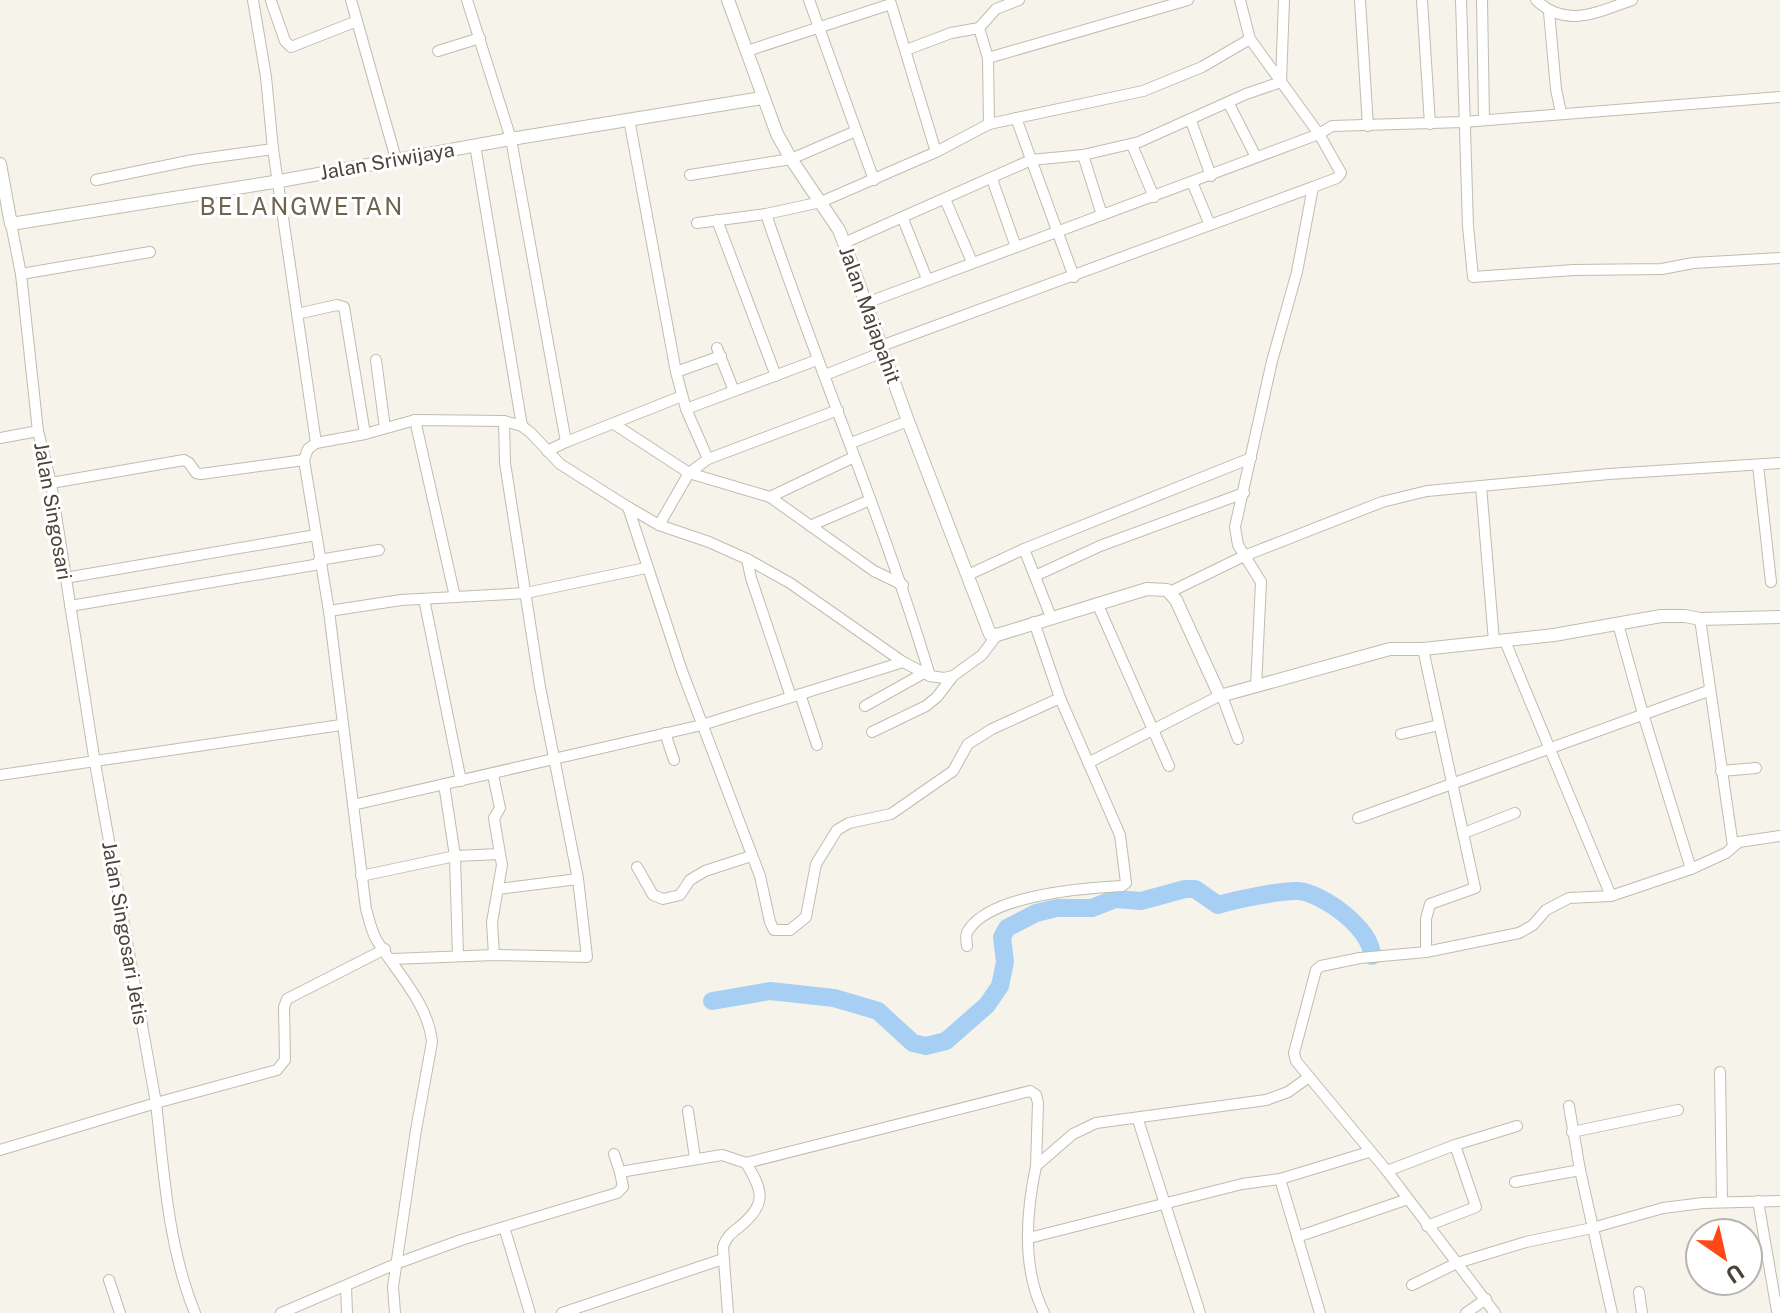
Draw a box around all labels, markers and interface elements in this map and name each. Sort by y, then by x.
street label: Jalan Sriwijaya [318,137,456,185]
district label: BELANGWETAN [200,192,404,220]
street label: Jalan Majapahit [834,243,906,387]
street label: Jalan Singosari [29,440,77,582]
street label: Jalan Singosari Jetis [97,839,153,1027]
north arrow [1684,1217,1764,1297]
text: U [1721,1258,1749,1289]

